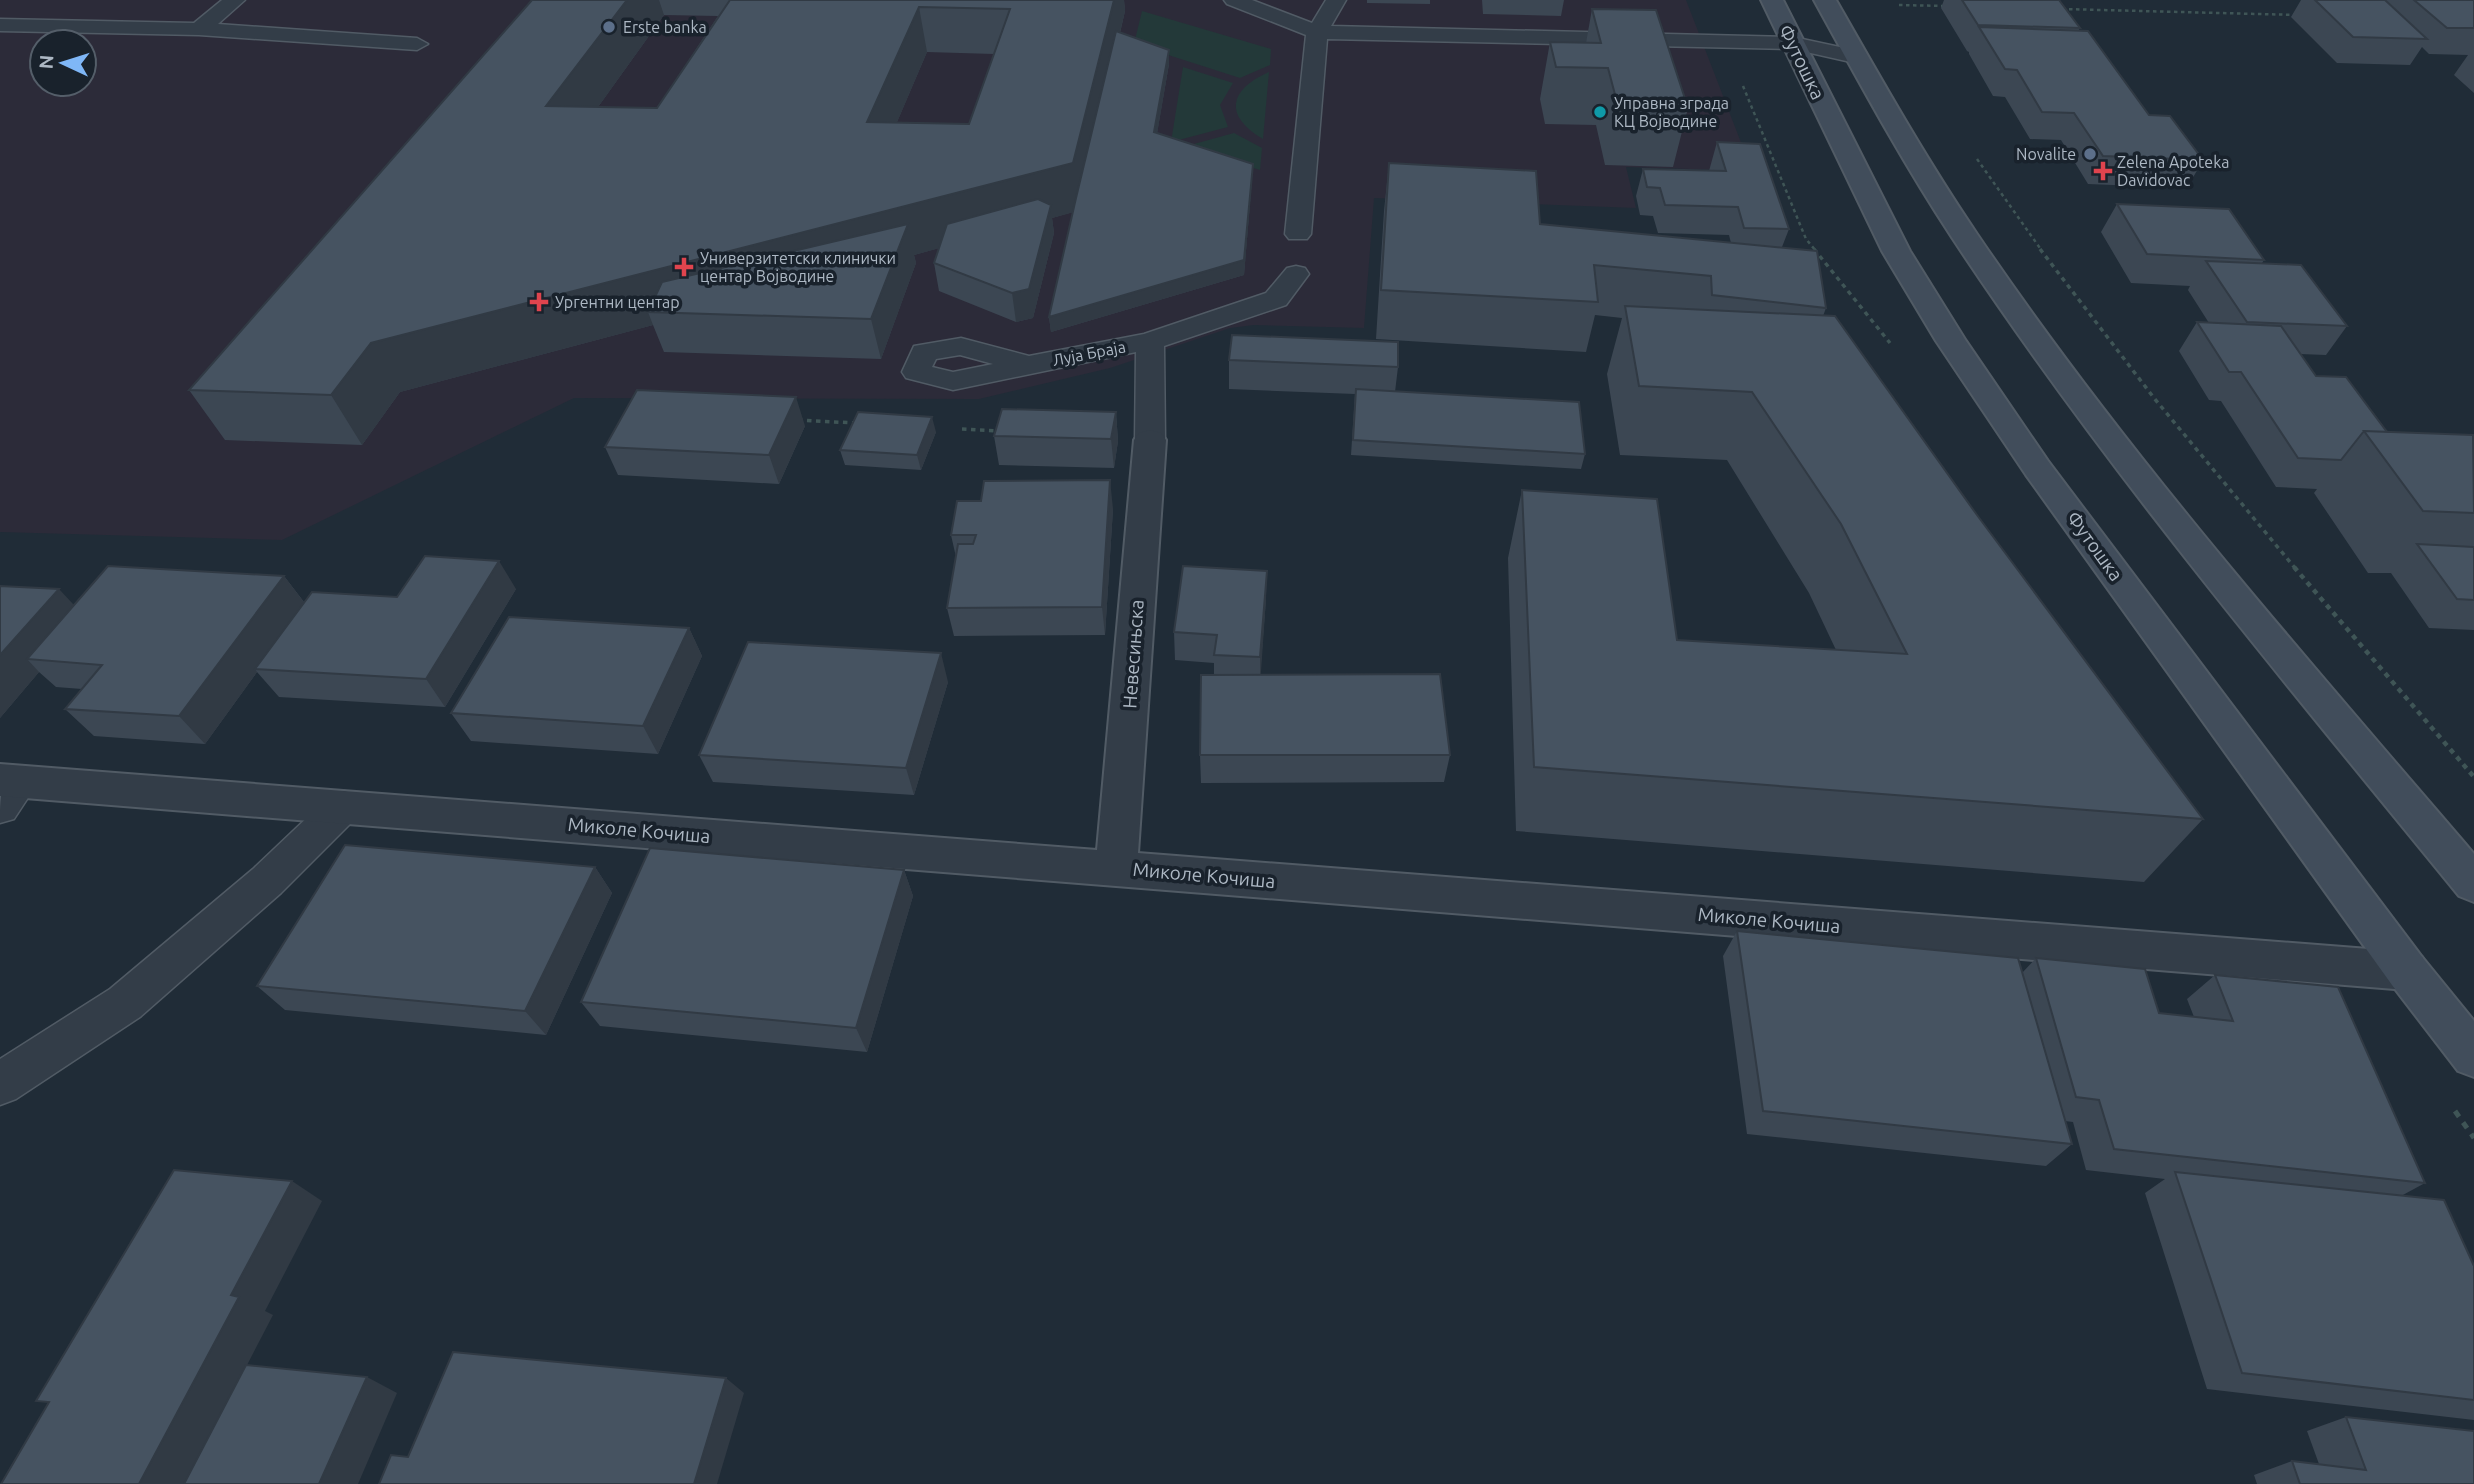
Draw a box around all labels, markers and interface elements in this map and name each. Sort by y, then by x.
place label: Erste banka [623,18,707,36]
marker: Erste banka [601,19,617,35]
street label: Футошка [1774,21,1830,103]
north arrow [28,28,98,98]
text: N [35,54,58,70]
place label: Управна зграда КЦ Војводине [1614,94,1729,130]
marker: Управна зграда КЦ Војводине [1592,104,1608,120]
place label: Novalite [2016,145,2076,163]
marker: Novalite [2082,146,2098,162]
place label: Zelena Apoteka Davidovac [2117,153,2229,189]
marker: Zelena Apoteka Davidovac [2095,163,2111,179]
place label: Универзитетски клинички центар Војводине [700,249,896,285]
marker: Универзитетски клинички центар Војводине [674,257,694,277]
marker: Ургентни центар [529,292,549,312]
place label: Ургентни центар [555,293,680,311]
street label: Луја Браја [1051,337,1127,369]
street label: Футошка [2062,507,2128,585]
street label: Невесињска [1118,599,1148,709]
street label: Миколе Кочиша [567,813,711,847]
street label: Миколе Кочиша [1132,858,1276,892]
street label: Миколе Кочиша [1697,903,1841,937]

